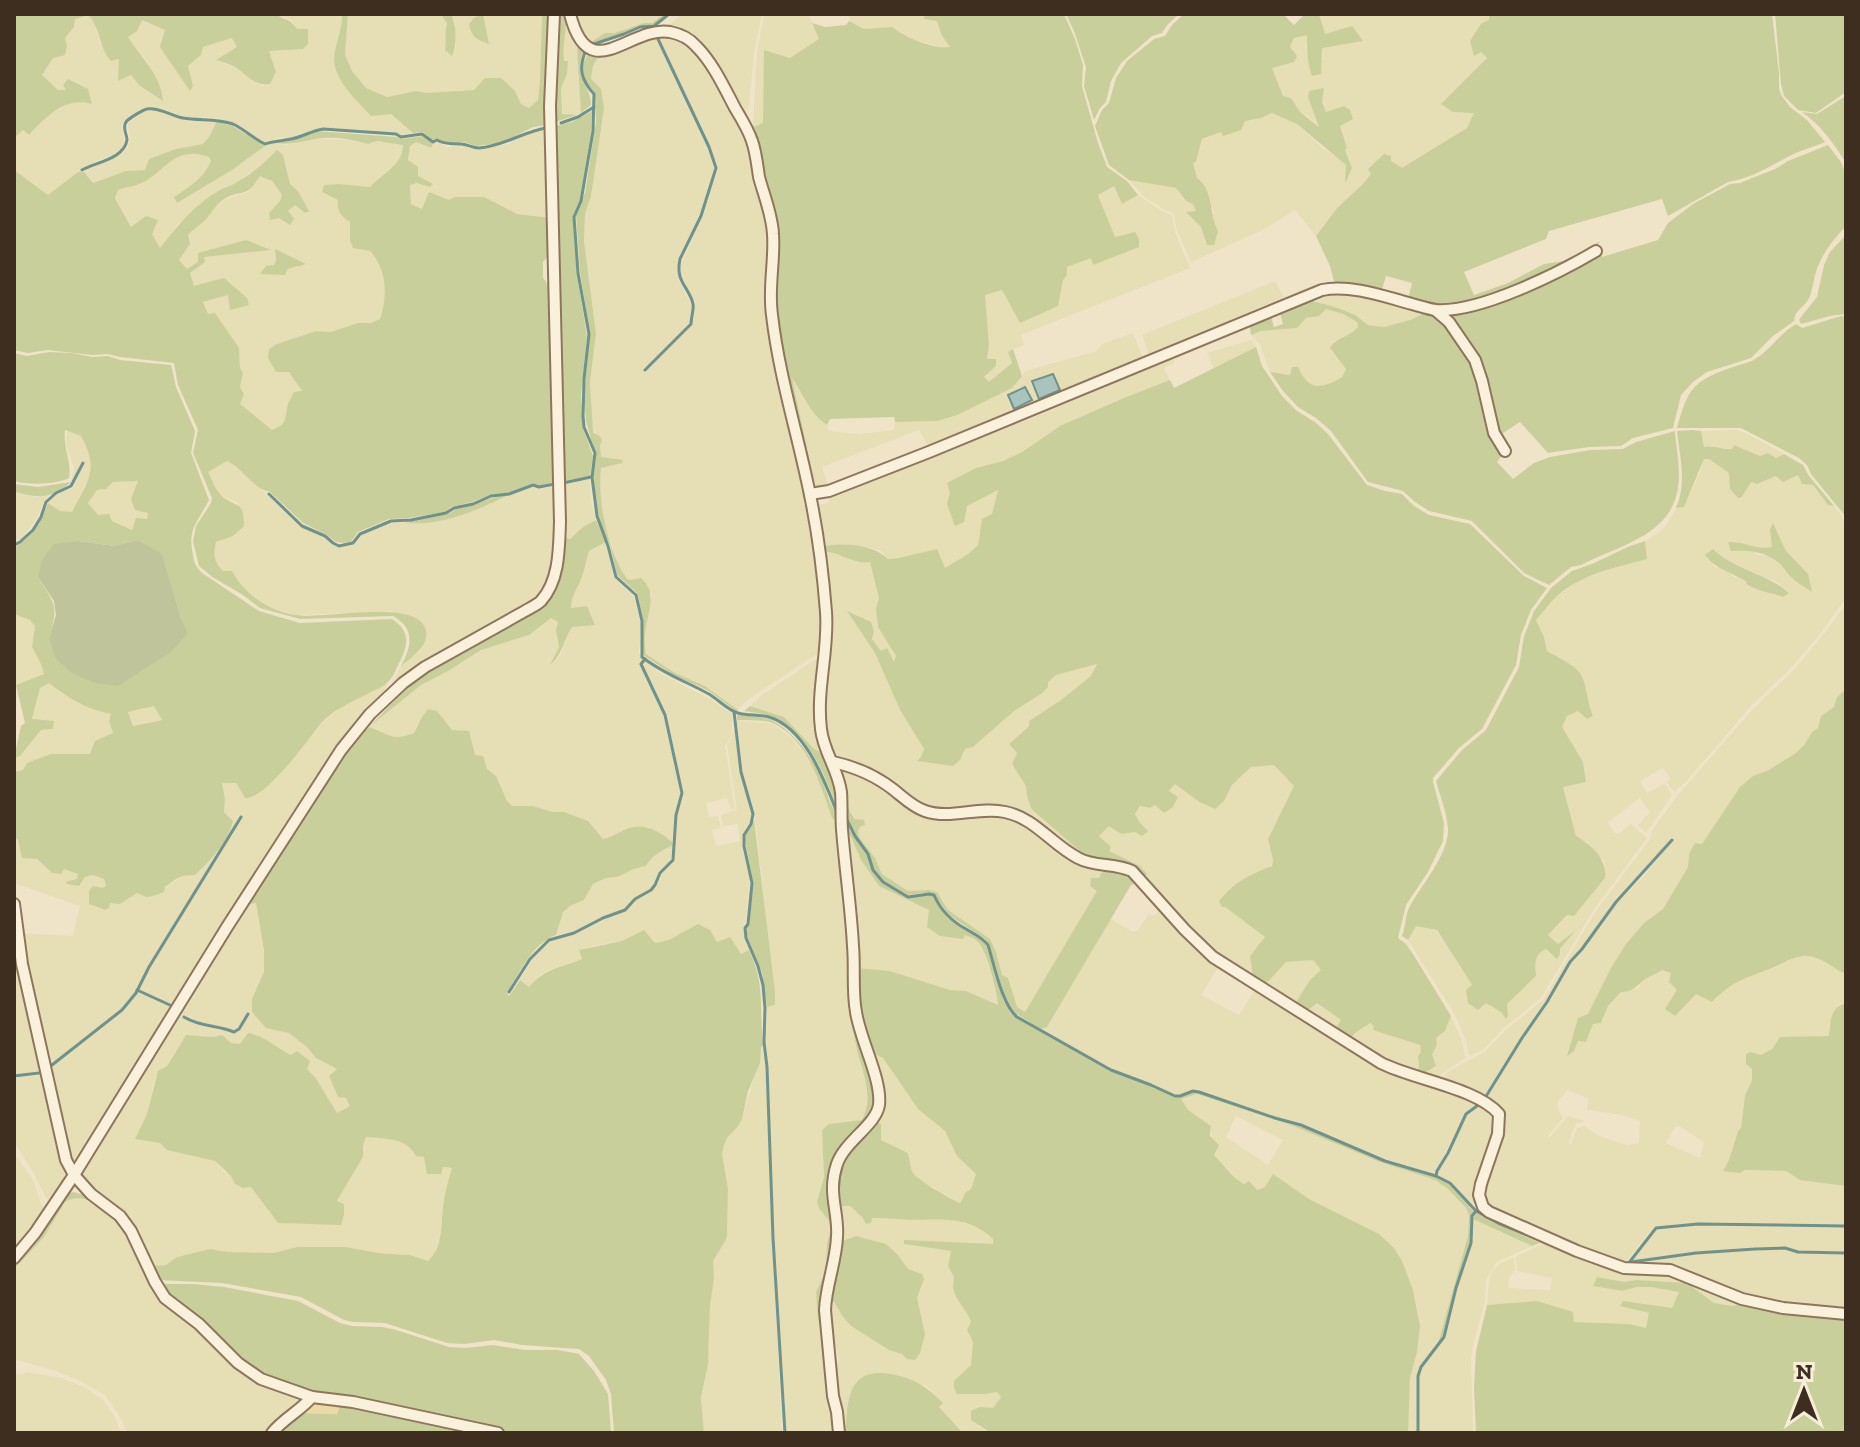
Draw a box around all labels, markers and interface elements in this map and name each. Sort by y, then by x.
north arrow [1764,1351,1844,1431]
text: N [1796,1358,1813,1385]

